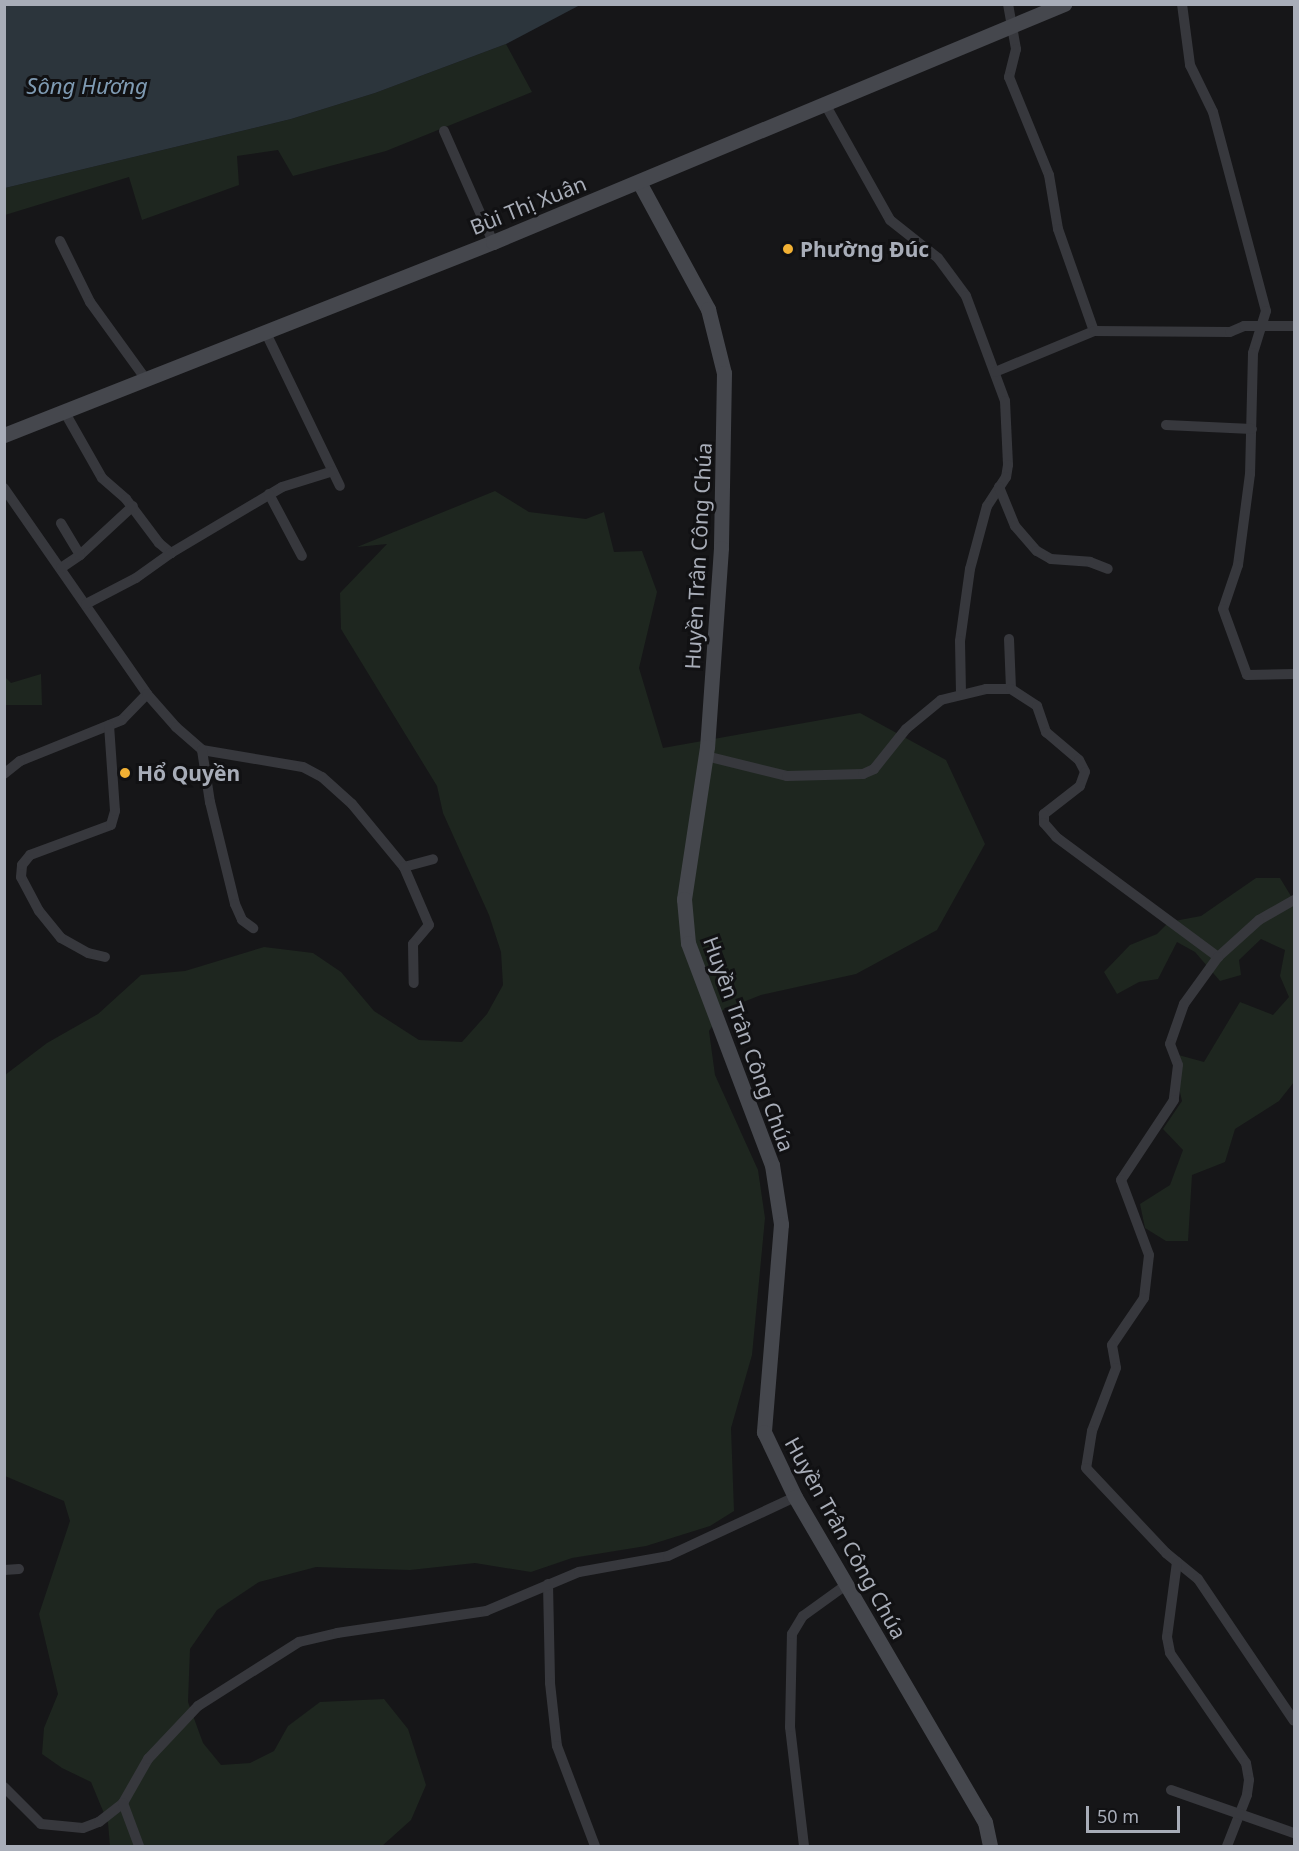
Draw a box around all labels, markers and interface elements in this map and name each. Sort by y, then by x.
water label: Sông Hương [26,73,148,99]
street label: Bùi Thị Xuân [466,170,590,240]
place label: Phường Đúc [800,236,929,262]
marker: Phường Đúc [781,242,795,256]
street label: Huyền Trân Công Chúa [679,442,717,670]
place label: Hổ Quyền [137,760,240,786]
marker: Hổ Quyền [118,766,132,780]
street label: Huyền Trân Công Chúa [698,933,800,1155]
street label: Huyền Trân Công Chúa [780,1433,912,1643]
scale bar [1089,1794,1184,1832]
text: 50 m [1097,1804,1139,1828]

